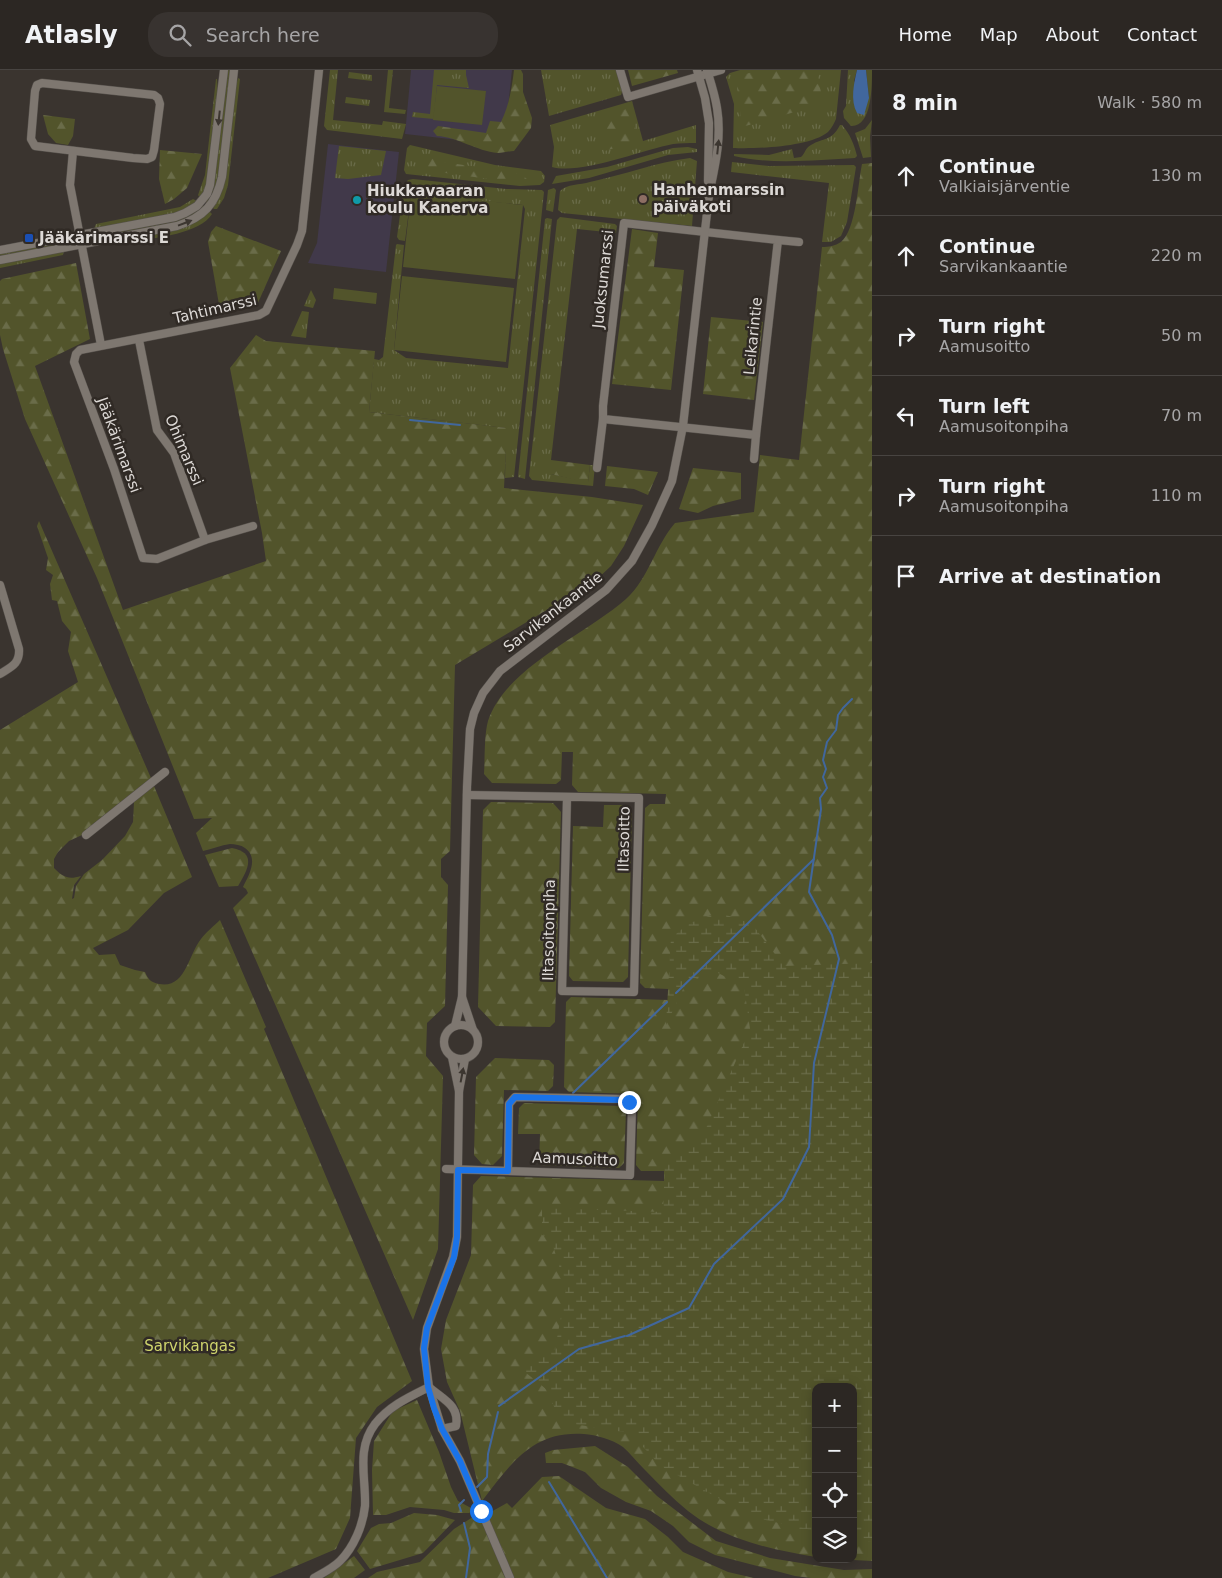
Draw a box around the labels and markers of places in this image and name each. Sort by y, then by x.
place label: Hanhenmarssin päiväkoti [653,181,785,216]
place label: Hiukkavaaran koulu Kanerva [367,182,489,217]
marker: Hanhenmarssin päiväkoti [637,193,649,205]
marker: Hiukkavaaran koulu Kanerva [351,194,363,206]
place label: Jääkärimarssi E [38,229,169,247]
marker: Jääkärimarssi E [23,232,35,244]

